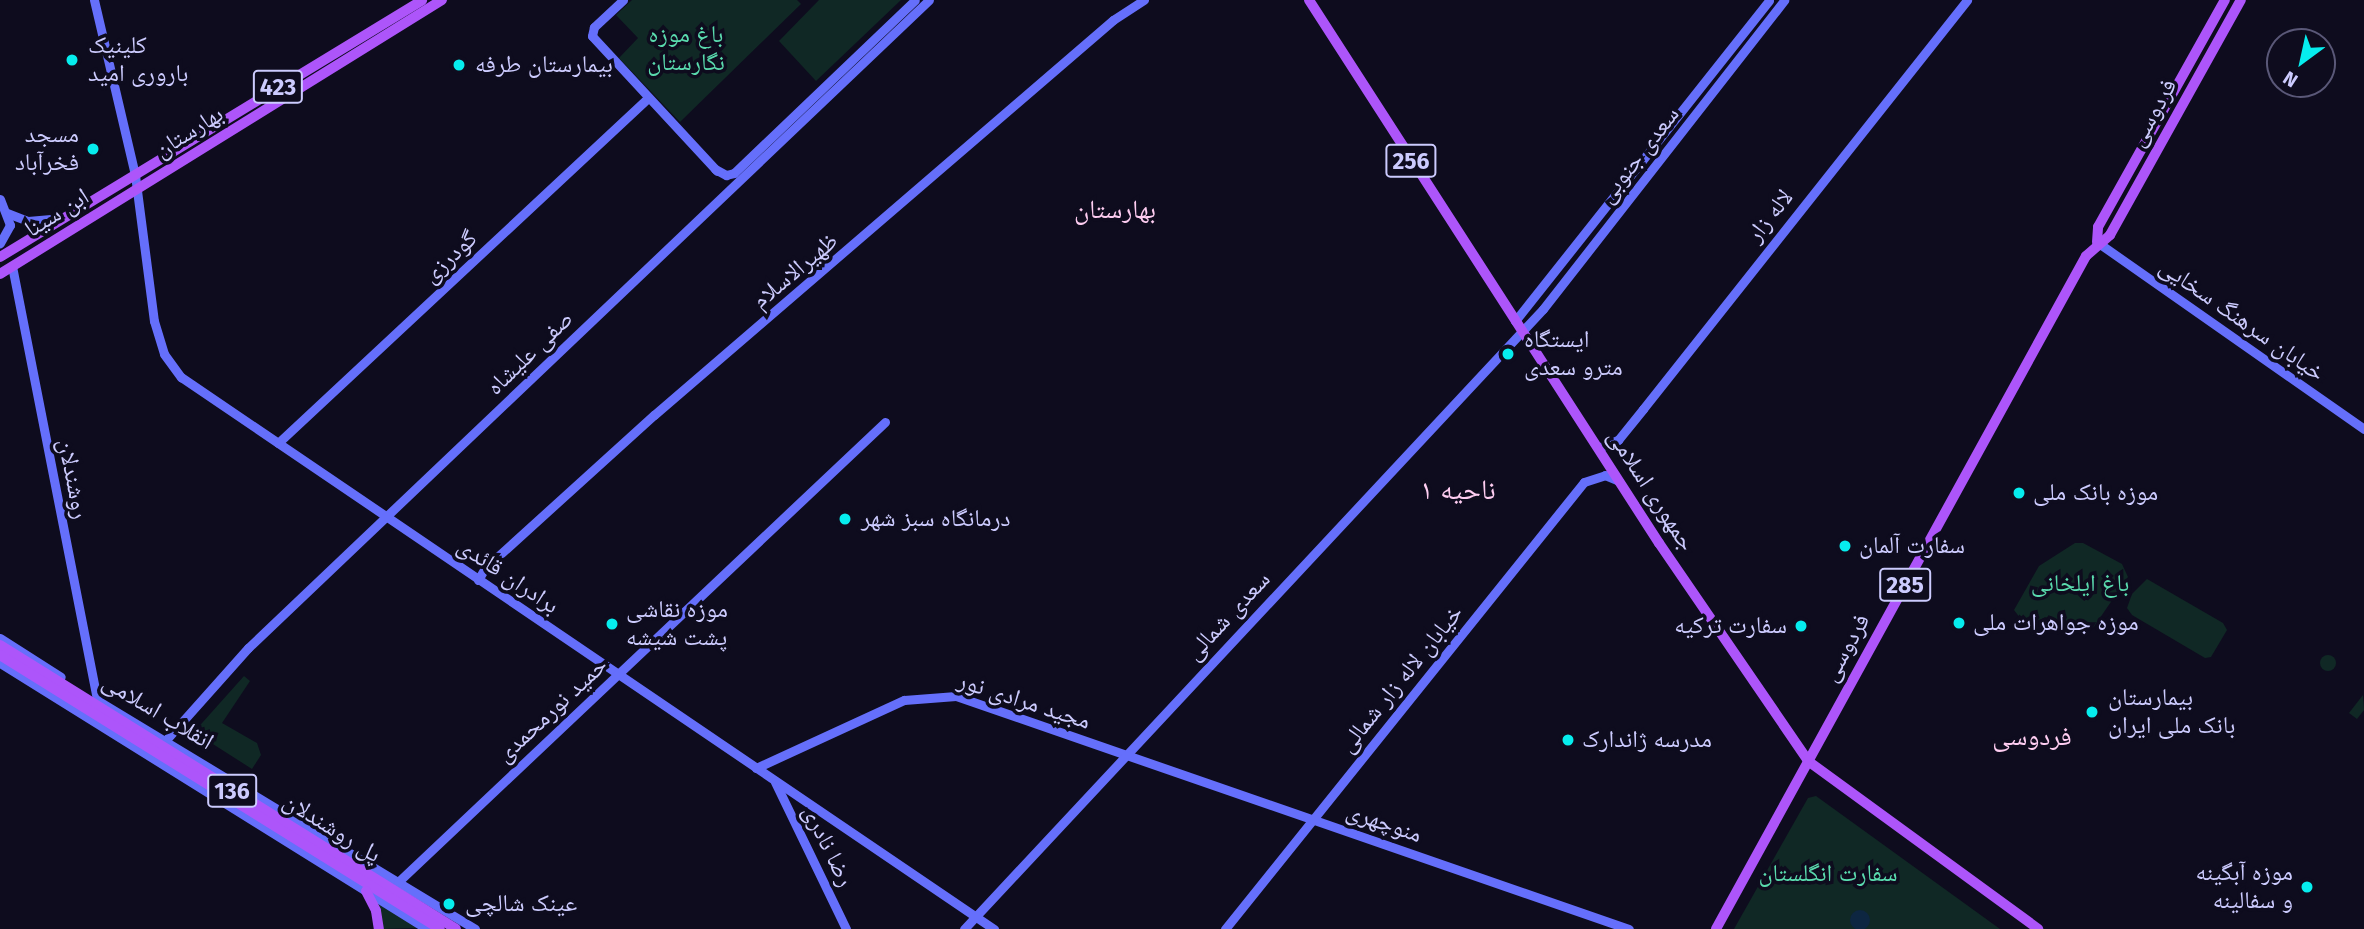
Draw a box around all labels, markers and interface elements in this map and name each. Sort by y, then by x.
park label: باغ موزه نگارستان [647,21,725,77]
north arrow [2266,28,2336,98]
place label: کلینیک باروری امید [88,32,188,88]
marker: کلینیک باروری امید [62,50,82,70]
place label: بیمارستان طرفه [475,51,613,79]
marker: بیمارستان طرفه [449,55,469,75]
text: N [2279,66,2302,92]
road number: 423 [252,68,304,106]
street label: فردوسی [2123,74,2183,152]
street label: بهارستان [149,100,229,164]
street label: سعدی جنوبی [1592,101,1686,209]
place label: مسجد فخرآباد [15,121,79,177]
marker: مسجد فخرآباد [85,141,101,157]
road number: 256 [1385,142,1437,180]
street label: ابن سینا [20,182,94,244]
street label: لاله زار [1741,184,1799,248]
district label: بهارستان [1074,194,1156,226]
street label: گودرزی [417,224,483,290]
street label: ظهیرالاسلام [746,227,844,315]
street label: خیابان سرهنگ سخایی [2154,252,2330,388]
street label: صفی علیشاه [481,305,579,401]
place label: ایستگاه مترو سعدی [1524,326,1623,382]
marker: ایستگاه مترو سعدی [1498,344,1518,364]
street label: جمهوری اسلامی [1601,424,1701,556]
street label: روشندلان [51,436,95,522]
district label: ناحیه ۱ [1420,473,1496,507]
place label: موزه بانک ملی [2033,479,2158,507]
marker: موزه بانک ملی [2011,485,2027,501]
place label: درمانگاه سبز شهر [861,505,1011,533]
marker: درمانگاه سبز شهر [835,509,855,529]
street label: برادران قائدی [452,532,564,620]
place label: سفارت آلمان [1859,532,1965,560]
marker: سفارت آلمان [1837,538,1853,554]
street label: سعدی شمالی [1179,565,1277,667]
road number: 285 [1879,566,1931,604]
park label: باغ ایلخانی [2031,570,2129,598]
place label: موزه نقاشی پشت شیشه [626,596,728,652]
street label: خیابان لاله زار شمالی [1333,599,1469,759]
street label: فردوسی [1816,609,1876,687]
place label: موزه جواهرات ملی [1973,609,2139,637]
place label: سفارت ترکیه [1674,612,1787,640]
marker: موزه جواهرات ملی [1951,615,1967,631]
marker: موزه نقاشی پشت شیشه [604,616,620,632]
marker: سفارت ترکیه [1793,618,1809,634]
street label: حمید نورمحمدی [490,651,614,769]
street label: مجید مرادی نور [954,666,1094,736]
street label: انقلاب اسلامی [97,668,219,756]
place label: بیمارستان بانک ملی ایران [2108,684,2235,740]
marker: بیمارستان بانک ملی ایران [2082,702,2102,722]
district label: فردوسی [1992,721,2072,753]
place label: مدرسه ژاندارک [1582,726,1712,754]
marker: مدرسه ژاندارک [1560,732,1576,748]
road number: 136 [206,772,258,810]
street label: پل روشندلان [278,787,386,869]
street label: منوچهری [1342,797,1426,849]
street label: رضا نادری [796,800,860,892]
place label: موزه آبگینه و سفالینه [2196,859,2293,915]
park label: سفارت انگلستان [1758,860,1898,888]
marker: موزه آبگینه و سفالینه [2299,879,2315,895]
place label: عينک شالچی [465,890,577,918]
marker: عينک شالچی [439,894,459,914]

